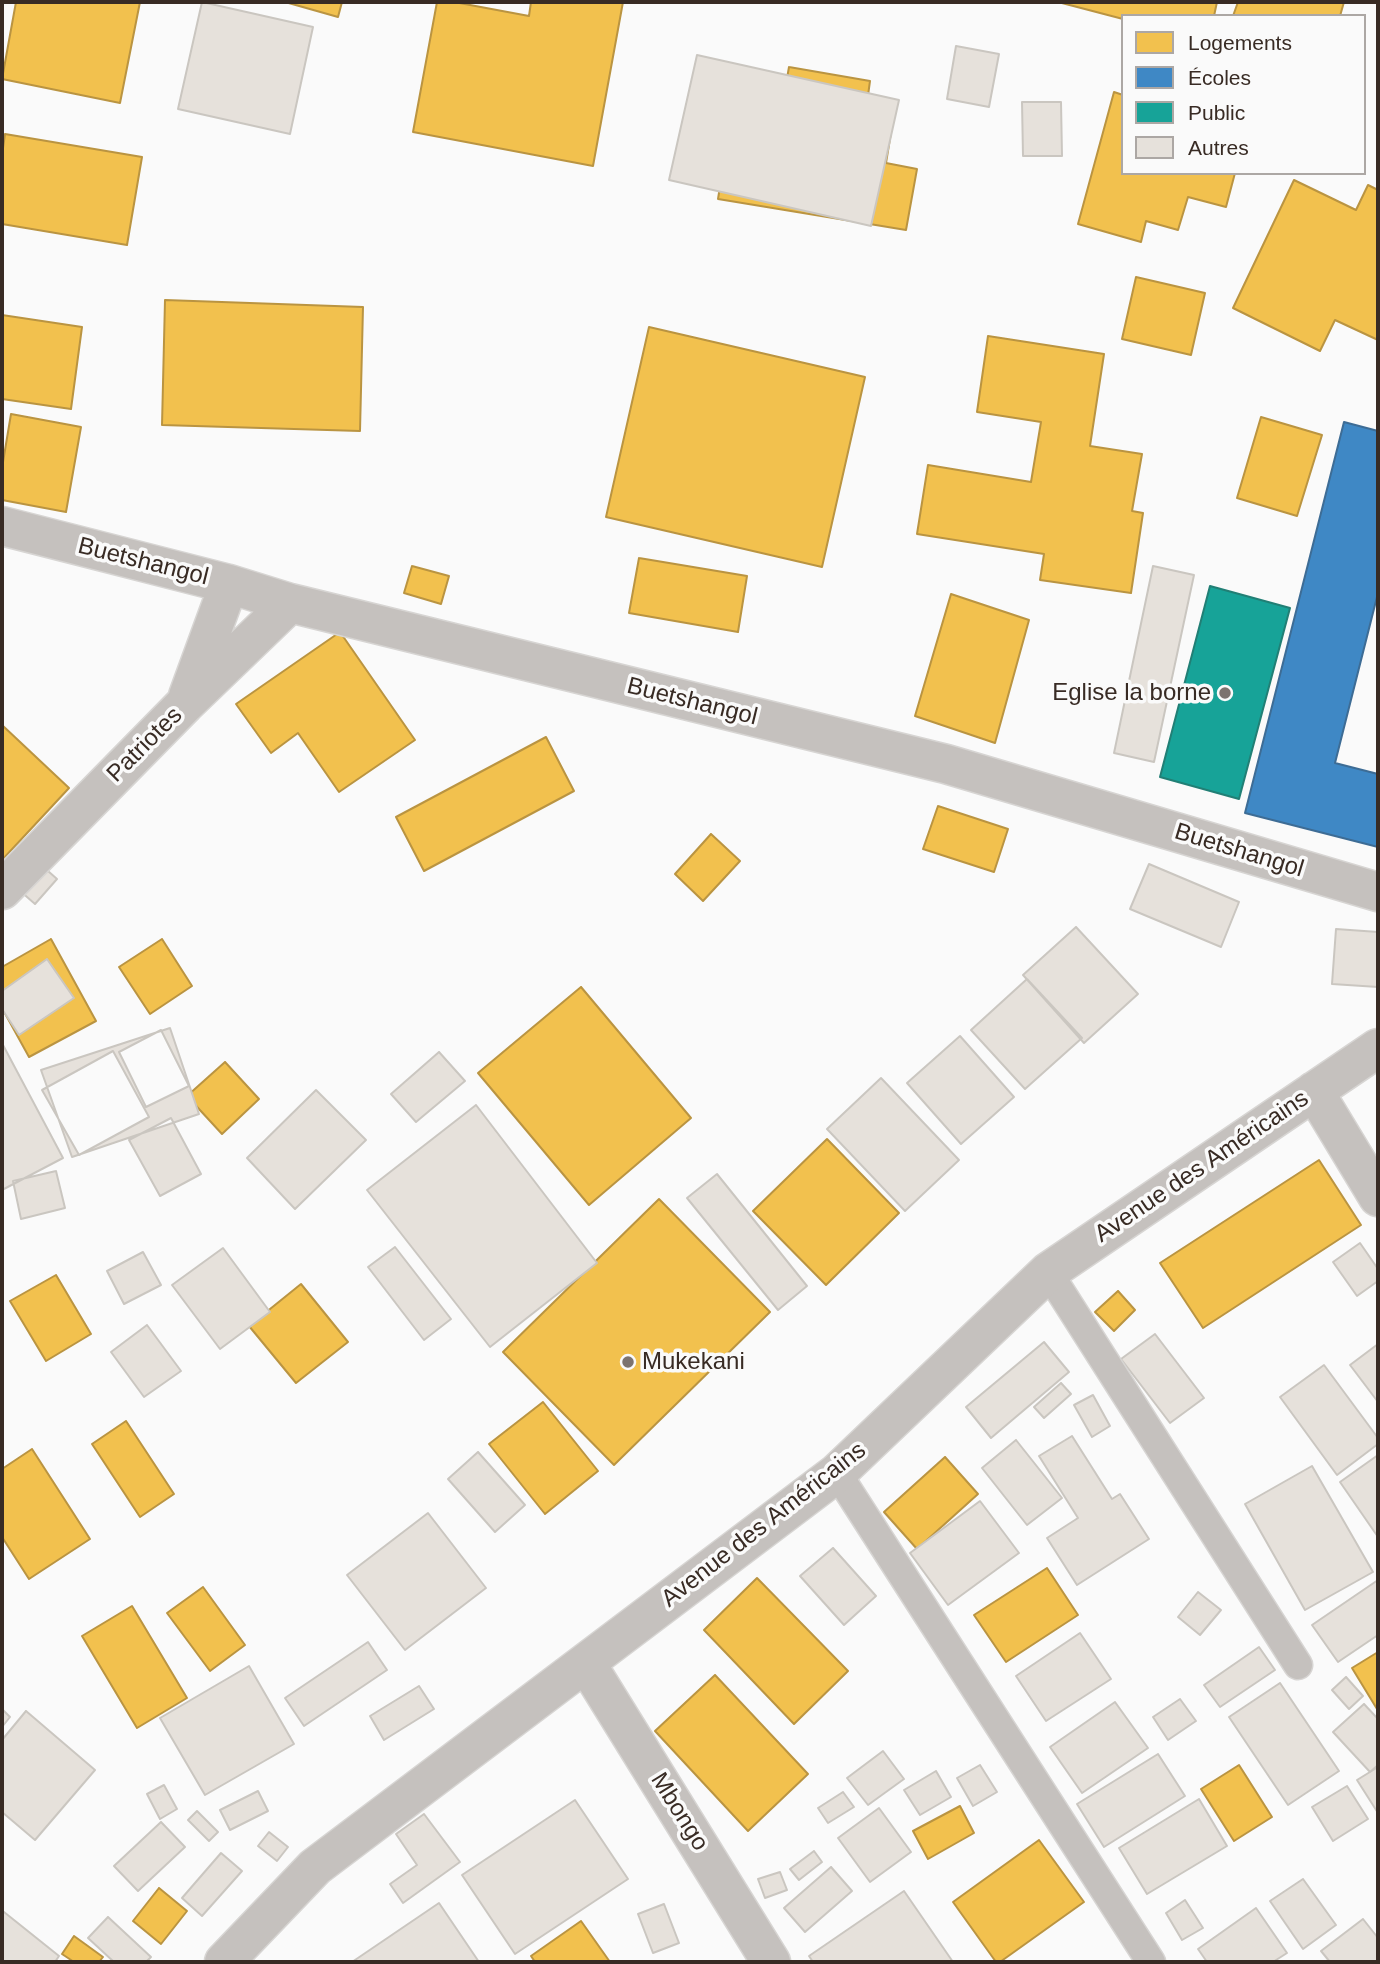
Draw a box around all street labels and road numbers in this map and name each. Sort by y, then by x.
street label: Buetshangol [75,532,211,592]
street label: Buetshangol [624,672,760,732]
street label: Patriotes [101,701,189,789]
street label: Buetshangol [1171,818,1307,884]
street label: Avenue des Américains [1090,1085,1314,1249]
street label: Avenue des Américains [656,1436,872,1614]
street label: Mbongo [644,1768,714,1856]

